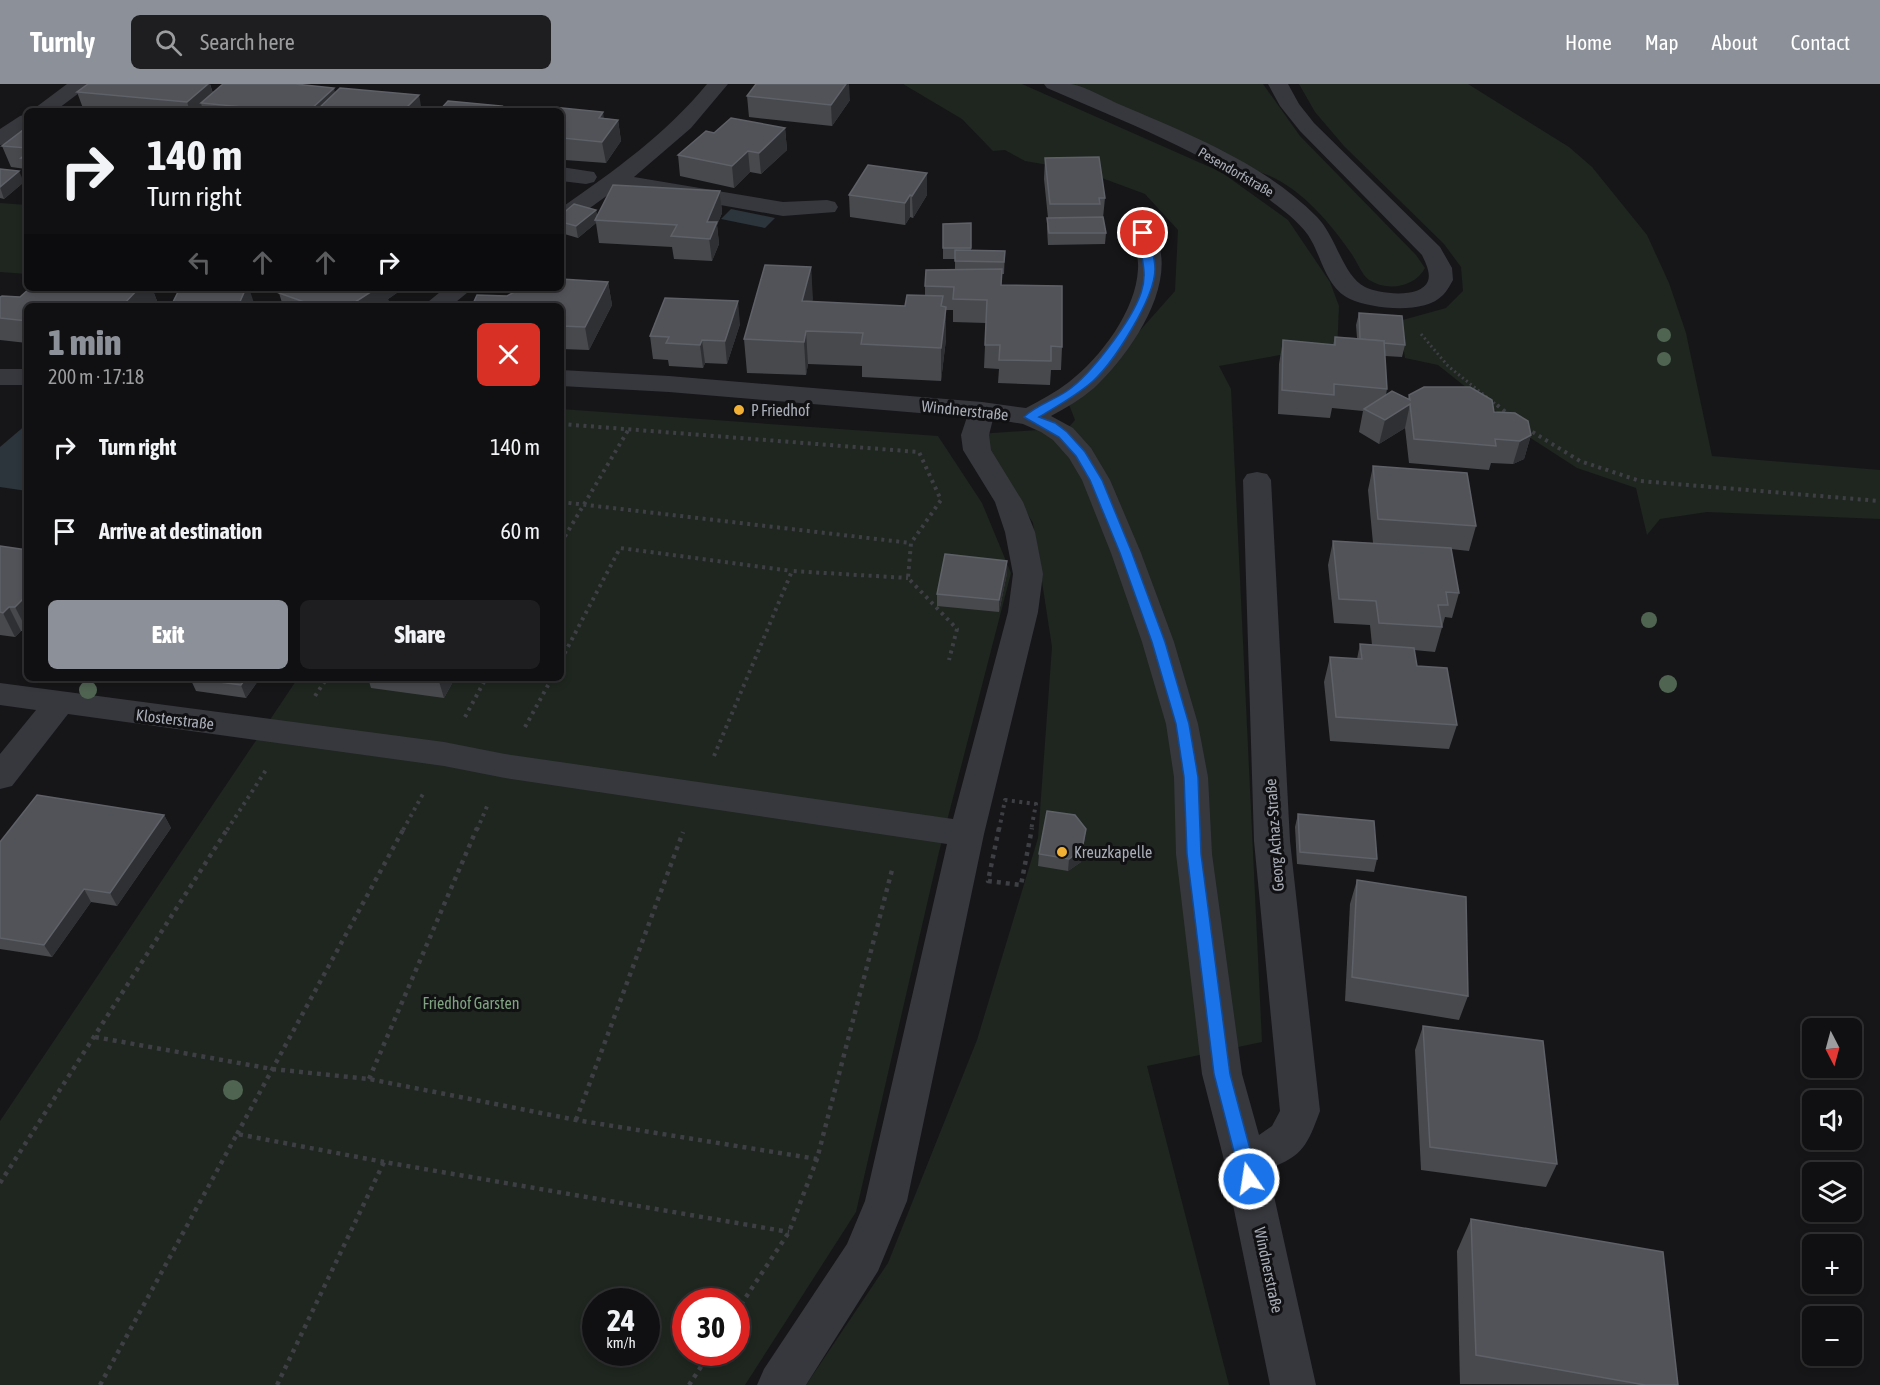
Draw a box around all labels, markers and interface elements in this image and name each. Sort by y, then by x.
search box [131,15,551,69]
text: Turnly [30,26,95,58]
icon: search [152,26,185,59]
text: Search here [200,29,295,55]
text: Home [1565,30,1612,54]
text: Map [1645,30,1679,54]
text: About [1712,30,1758,54]
text: Contact [1791,30,1850,54]
text: 140 m [147,131,242,179]
icon: right [48,132,126,210]
street label: Pesendorfstraße [1195,144,1277,200]
text: Turn right [147,181,242,212]
pin [1117,207,1168,258]
icon: arrive [1126,216,1159,249]
icon: left [183,246,216,279]
icon: ahead [246,246,279,279]
icon: ahead [309,246,342,279]
icon: right [372,246,405,279]
text: 1 min [48,321,122,363]
button: close [477,323,540,386]
text: 200 m · 17:18 [48,365,144,388]
street label: Windnerstraße [921,396,1009,424]
place label: P Friedhof [751,401,811,419]
marker: P Friedhof [732,403,746,417]
icon: right [48,431,81,464]
text: Turn right [99,434,176,460]
text: 140 m [490,434,540,460]
icon: arrive [48,515,81,548]
text: Arrive at destination [99,518,262,544]
text: 60 m [500,518,540,544]
button: Exit [48,600,288,669]
button: Share [300,600,540,669]
street label: Klosterstraße [135,705,215,733]
street label: Georg Achaz-Straße [1261,778,1288,892]
place label: Kreuzkapelle [1074,843,1152,862]
marker: Kreuzkapelle [1055,845,1069,859]
park label: Friedhof Garsten [423,994,519,1012]
north arrow [1802,1018,1862,1078]
map controls [1802,1018,1862,1366]
button: sound [1802,1090,1862,1150]
position arrow [1217,1147,1281,1211]
button: layers [1802,1162,1862,1222]
street label: Windnerstraße [1251,1225,1287,1315]
button: + [1802,1234,1862,1294]
speed limit sign: 30 [672,1288,750,1366]
text: 24 [607,1303,635,1337]
button: − [1802,1306,1862,1366]
text: km/h [606,1334,636,1351]

